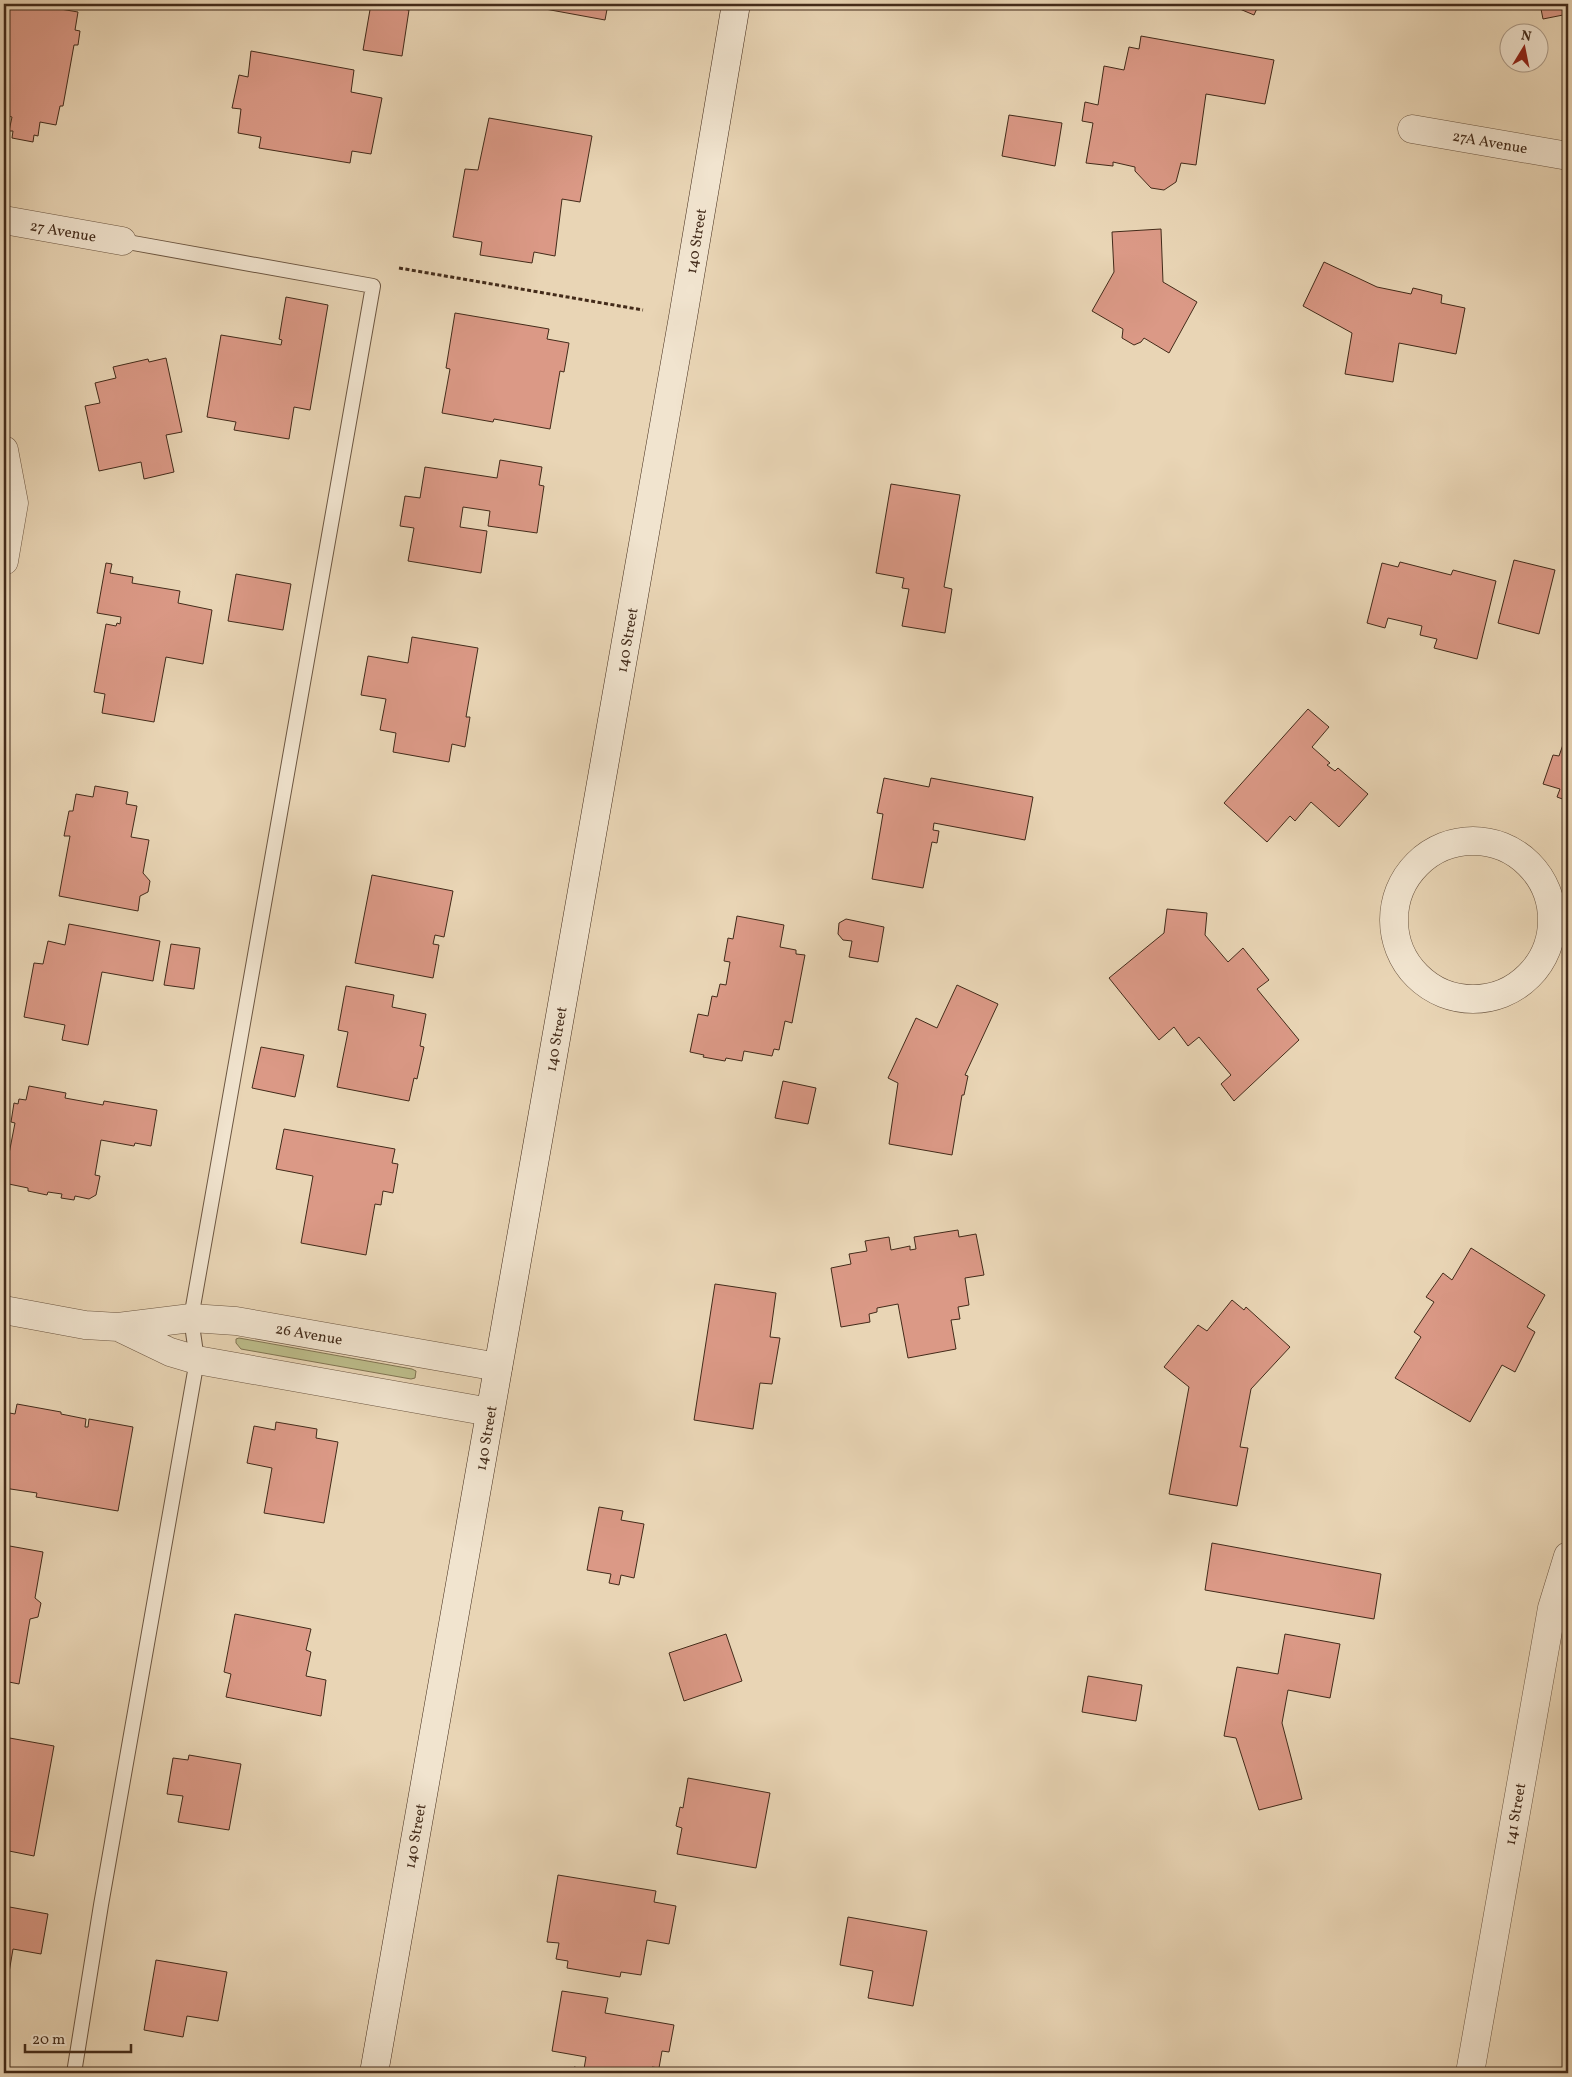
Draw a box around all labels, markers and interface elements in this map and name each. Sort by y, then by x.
north arrow [1500,22,1550,72]
text: N [1519,26,1533,47]
street label: 27A Avenue [1450,127,1529,160]
street label: 140 Street [682,207,713,275]
street label: 27 Avenue [28,216,98,249]
street label: 140 Street [612,606,645,674]
street label: 140 Street [541,1005,574,1073]
street label: 26 Avenue [274,1319,344,1352]
street label: 140 Street [471,1404,504,1472]
street label: 141 Street [1501,1781,1532,1847]
street label: 140 Street [400,1802,433,1870]
scale bar [25,2022,131,2054]
text: 20 m [32,2030,65,2051]

